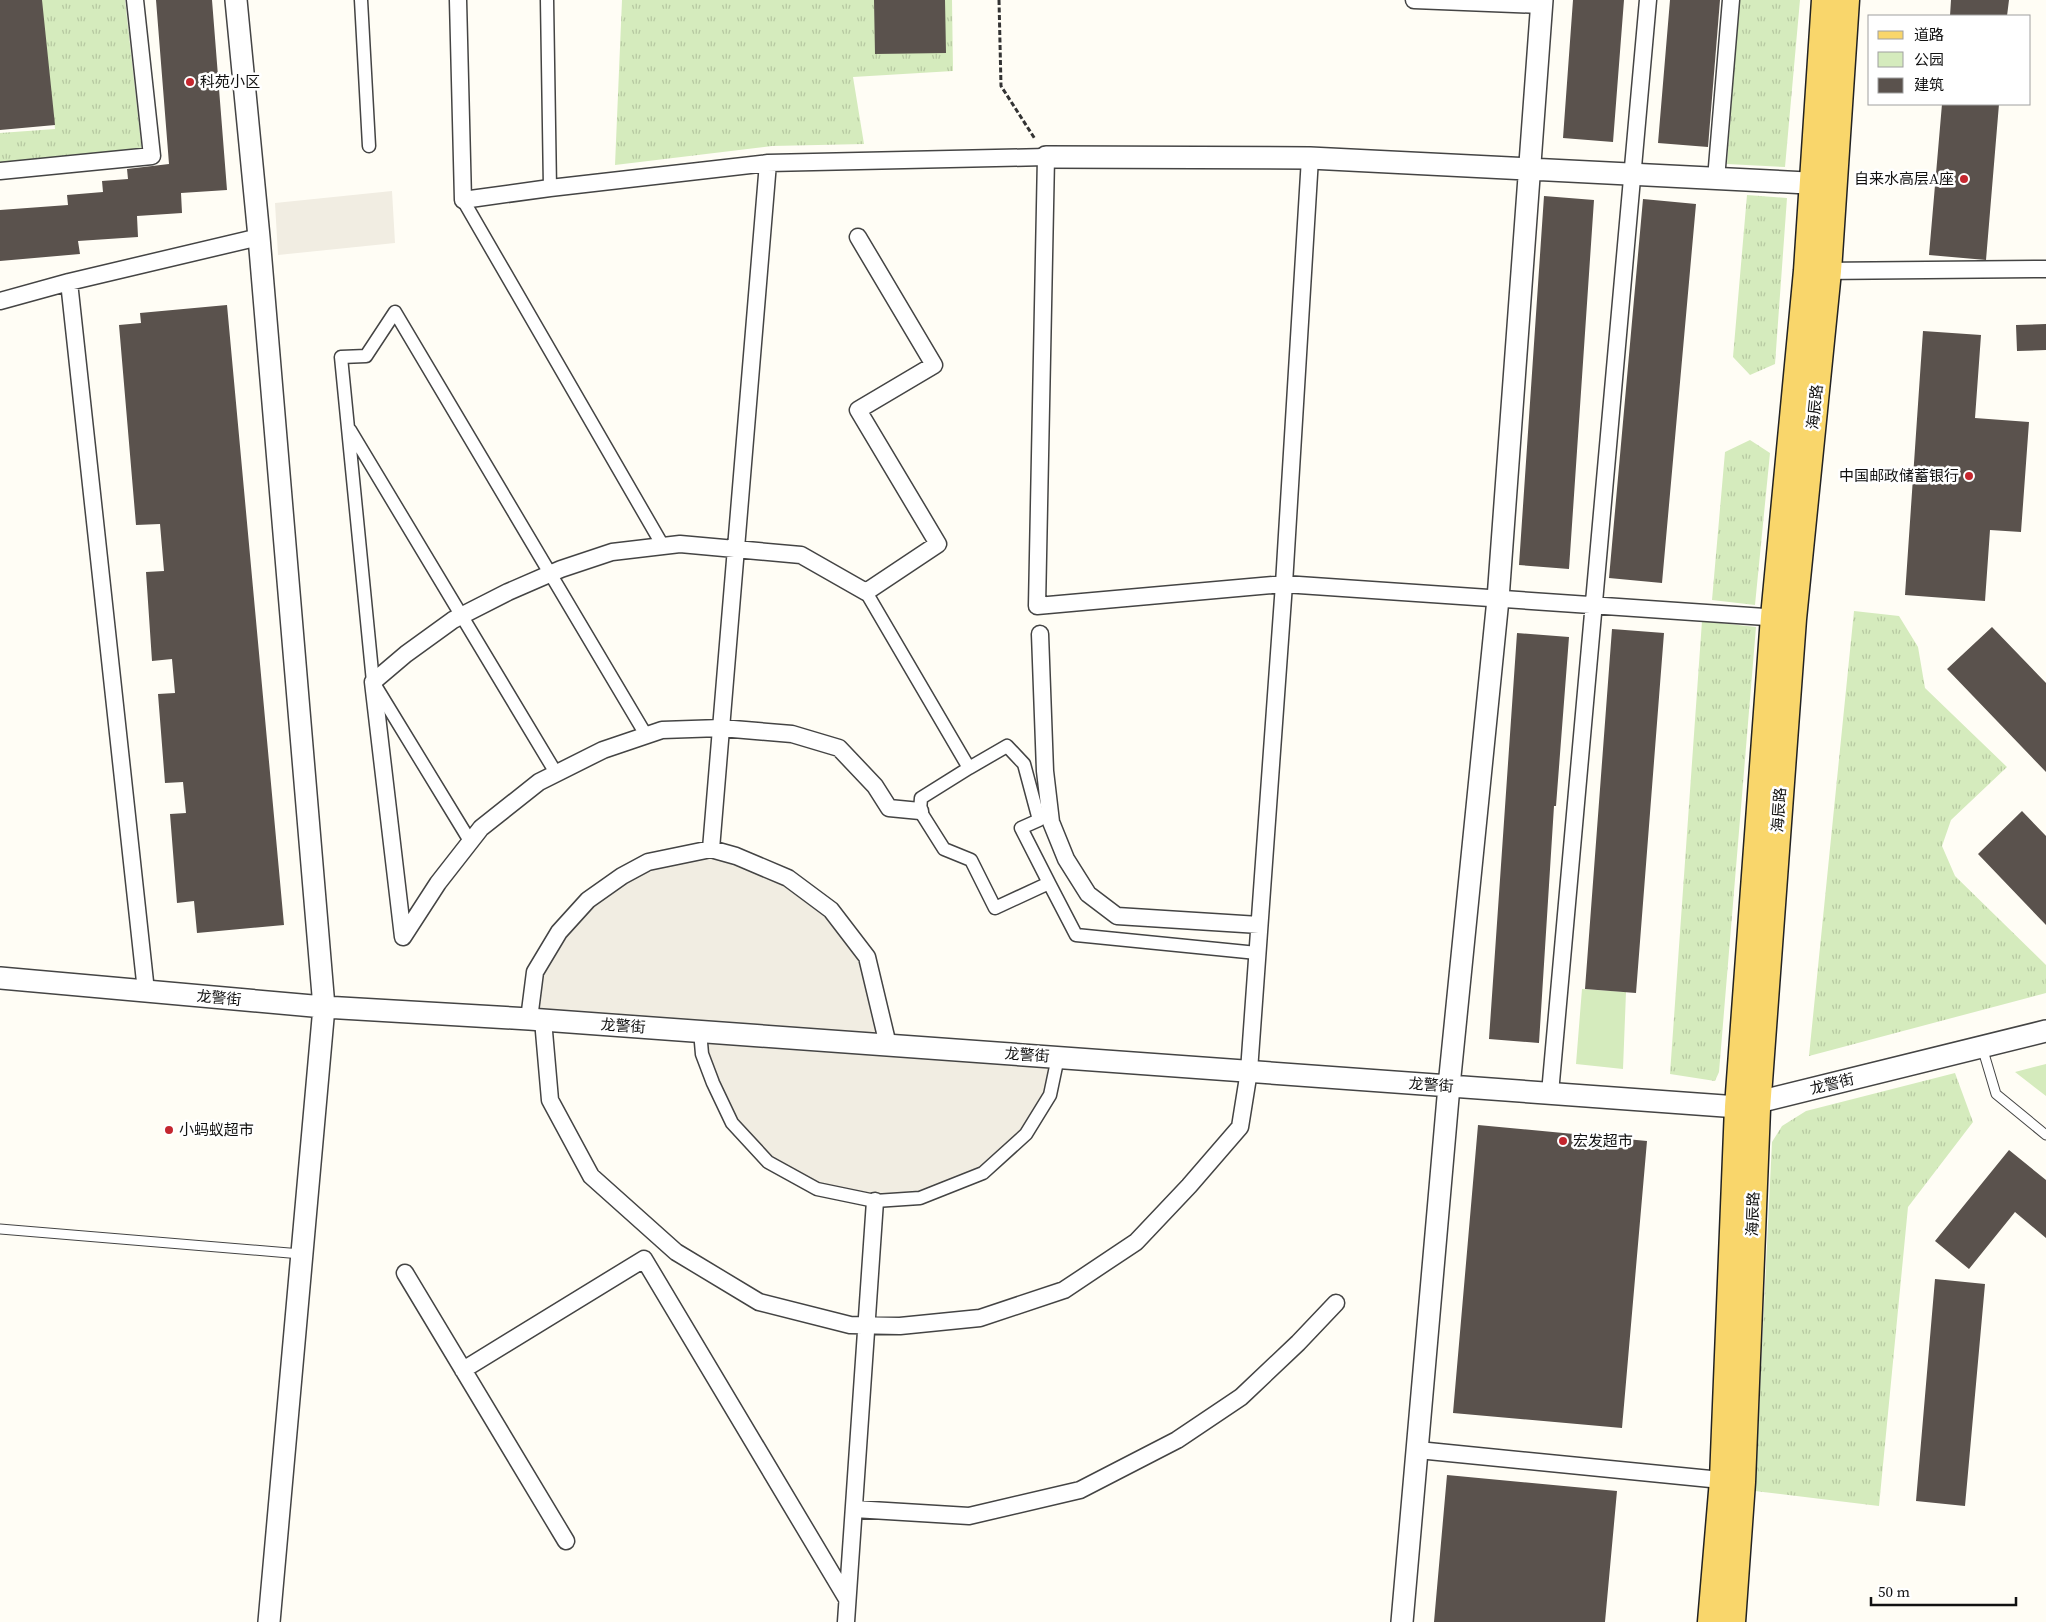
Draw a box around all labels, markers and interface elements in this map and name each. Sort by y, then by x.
legend [1868,15,2031,105]
text: 道路 [1914,24,1944,45]
text: 公园 [1914,49,1944,70]
place label: 科苑小区 [200,71,260,92]
text: 建筑 [1914,74,1944,95]
marker: 科苑小区 [184,76,196,88]
place label: 自来水高层A座 [1854,168,1954,189]
marker: 自来水高层A座 [1958,173,1970,185]
street label: 海辰路 [1802,383,1827,430]
place label: 中国邮政储蓄银行 [1839,465,1959,486]
marker: 中国邮政储蓄银行 [1963,470,1975,482]
street label: 海辰路 [1766,787,1791,833]
street label: 龙警街 [196,985,242,1010]
street label: 龙警街 [600,1013,646,1038]
street label: 龙警街 [1004,1042,1050,1067]
street label: 龙警街 [1807,1068,1856,1099]
street label: 龙警街 [1408,1072,1454,1097]
place label: 小蚂蚁超市 [179,1119,254,1140]
marker: 小蚂蚁超市 [163,1124,175,1136]
place label: 宏发超市 [1573,1130,1633,1151]
marker: 宏发超市 [1557,1135,1569,1147]
street label: 海辰路 [1741,1191,1764,1237]
scale bar [1871,1574,2016,1606]
text: 50 m [1878,1581,1910,1602]

